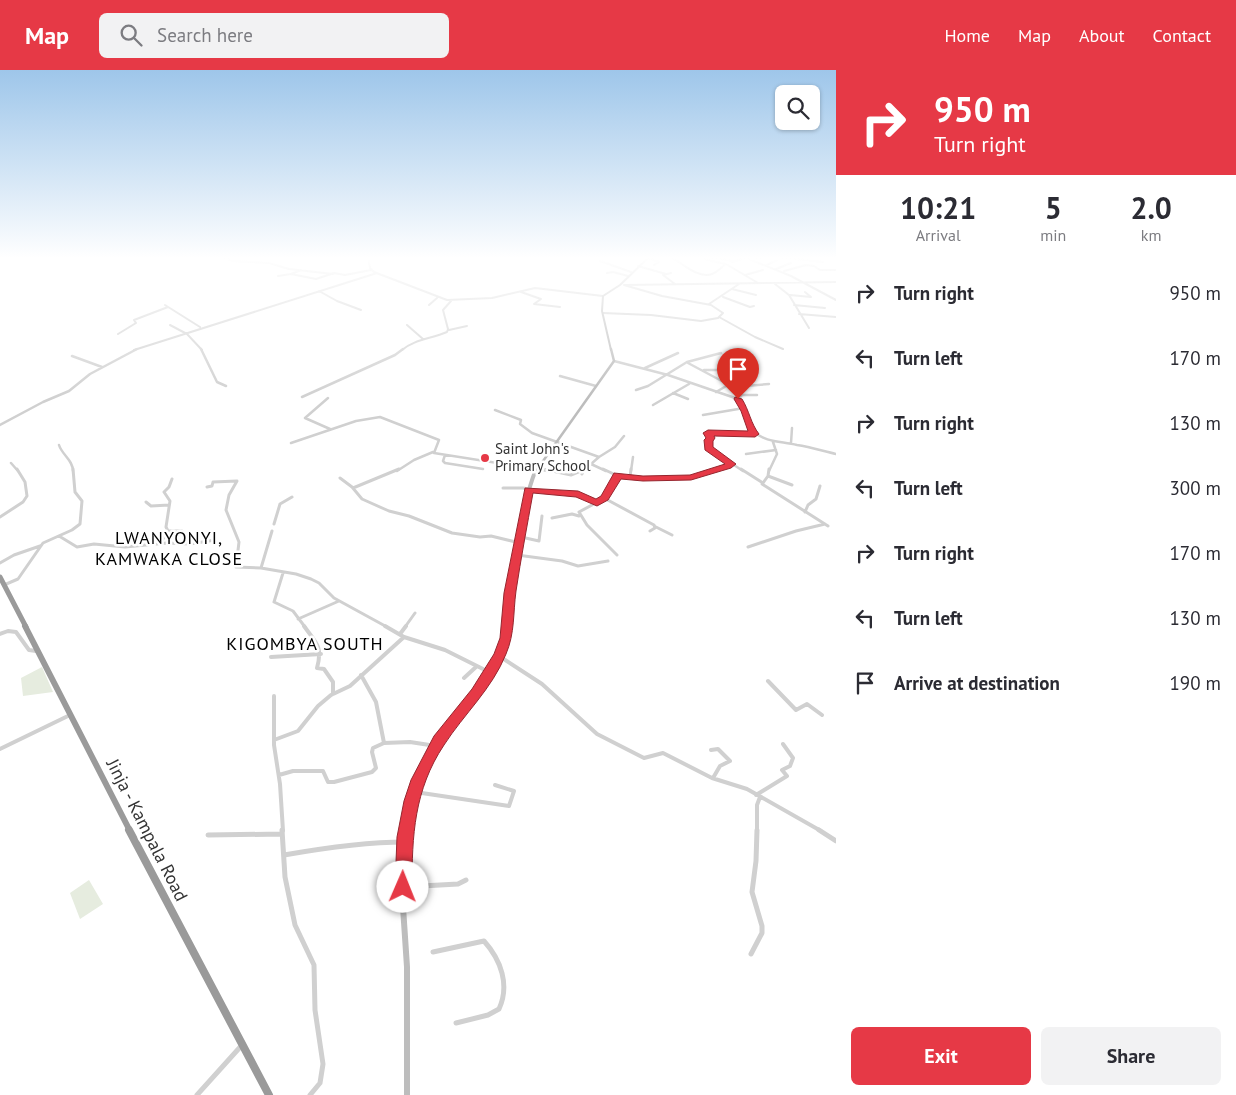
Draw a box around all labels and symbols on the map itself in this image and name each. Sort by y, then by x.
pin [717,348,759,399]
place label: Saint John's Primary School [495,439,591,475]
marker: Saint John's Primary School [479,452,491,464]
district label: LWANYONYI, KAMWAKA CLOSE [95,526,243,570]
district label: KIGOMBYA SOUTH [226,632,384,655]
street label: Jinja - Kampala Road [101,754,193,905]
position arrow [376,860,428,912]

